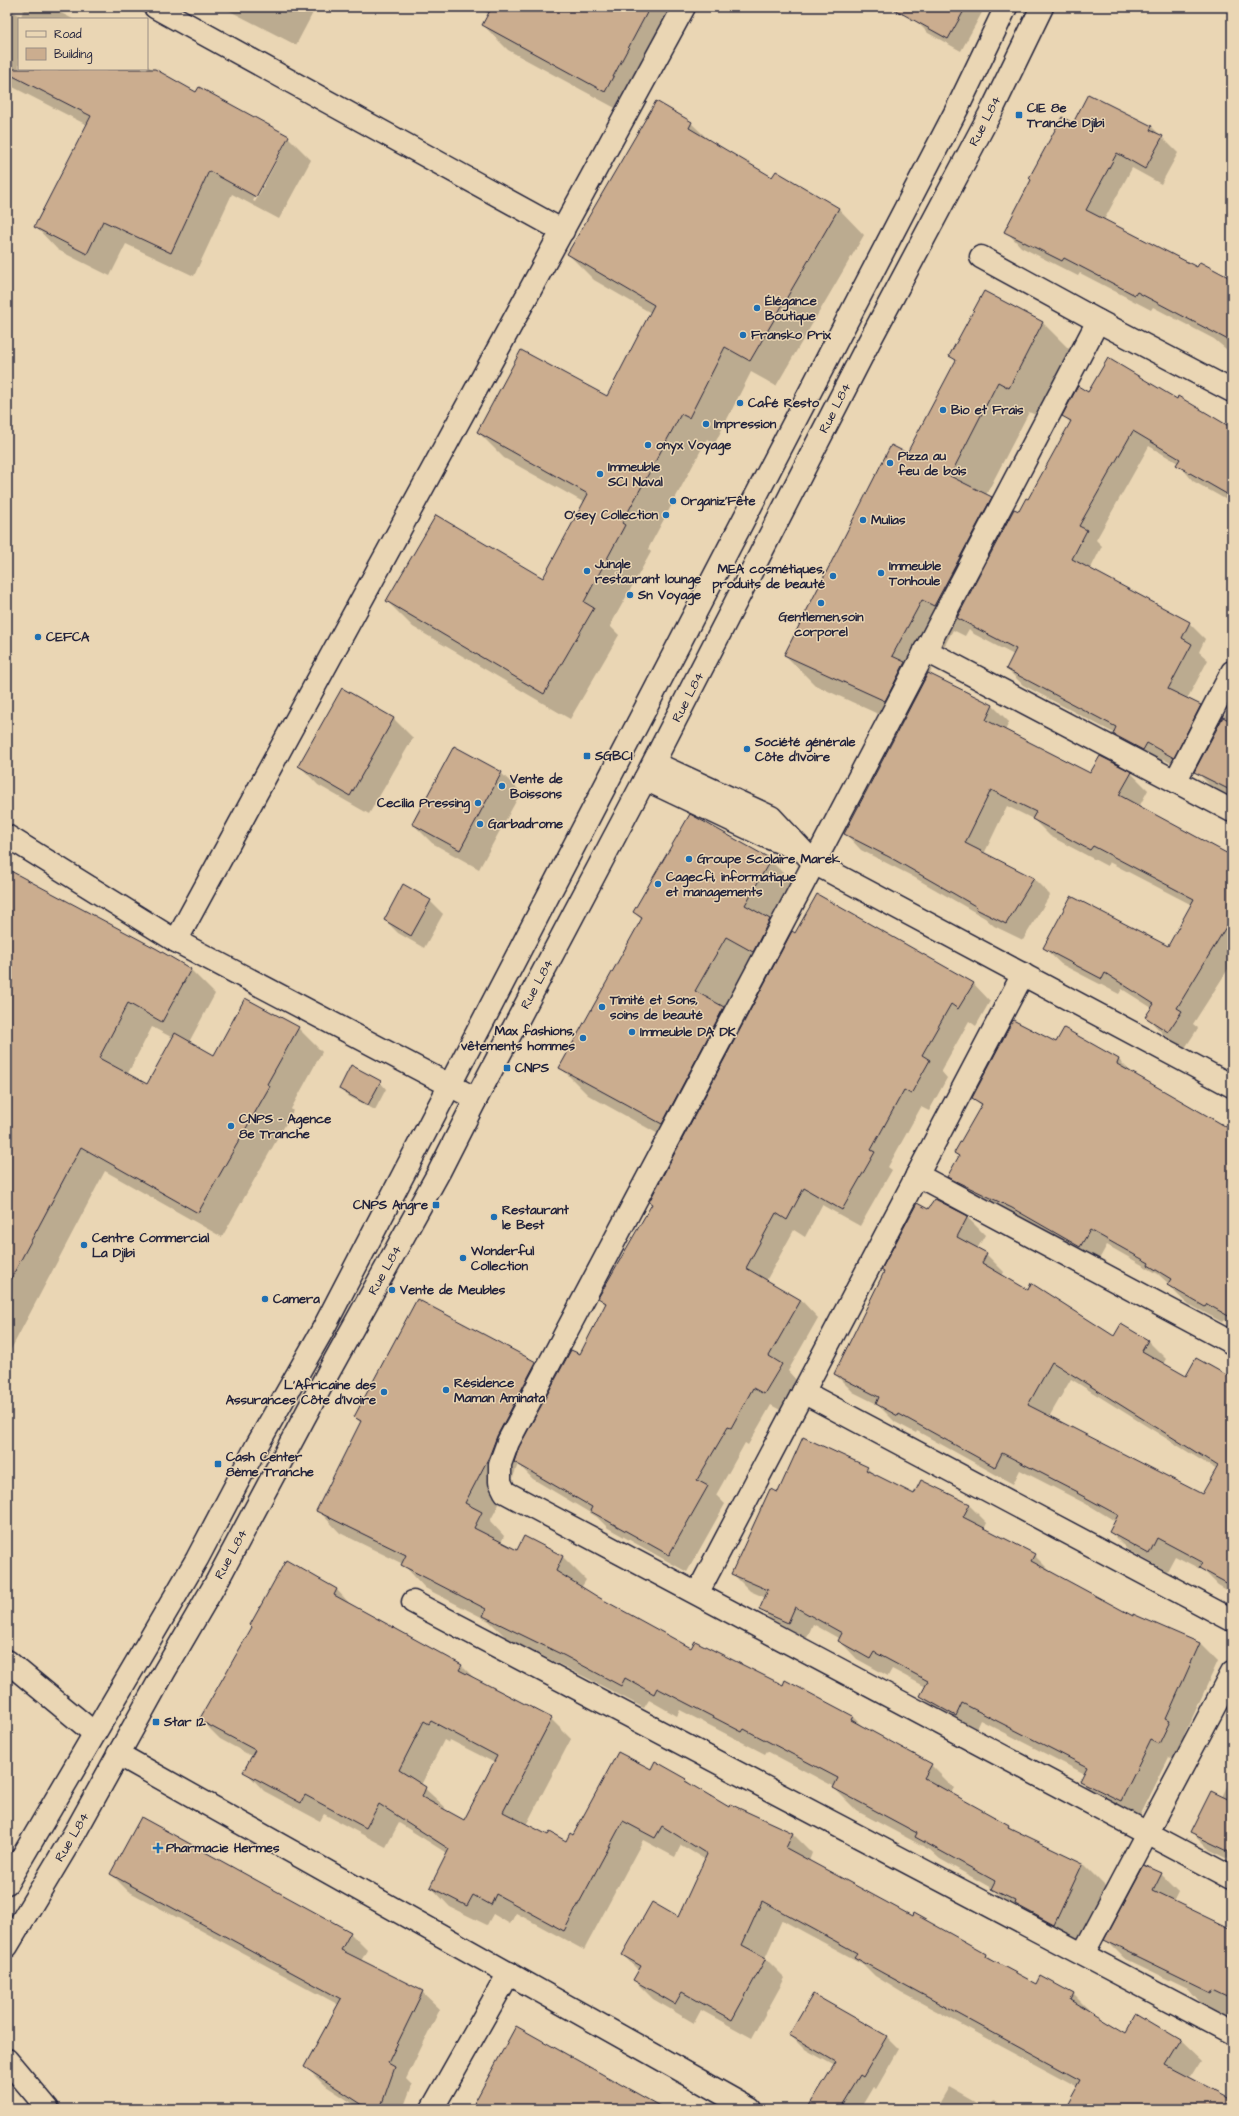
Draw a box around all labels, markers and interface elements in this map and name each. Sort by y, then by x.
legend [18,18,148,70]
text: Road [54,26,82,43]
text: Building [54,46,92,64]
street label: Rue L84 [965,93,1005,149]
place label: CIE 8e Tranche Djibi [1026,99,1105,133]
marker: CIE 8e Tranche Djibi [1014,110,1024,120]
place label: Élégance Boutique [765,292,817,326]
marker: Élégance Boutique [752,303,762,313]
place label: Fransko Prix [751,326,832,344]
marker: Fransko Prix [738,330,748,340]
street label: Rue L84 [815,380,855,436]
place label: Café Resto [748,394,820,412]
marker: Café Resto [735,398,745,408]
place label: Bio et Frais [951,401,1024,419]
marker: Bio et Frais [938,405,948,415]
place label: Impression [714,415,777,434]
marker: Impression [701,419,711,429]
place label: onyx Voyage [656,436,731,456]
marker: onyx Voyage [643,440,653,450]
place label: Pizza au feu de bois [897,447,967,480]
place label: Immeuble SCI Naval [607,458,663,491]
marker: Pizza au feu de bois [885,458,895,468]
marker: Immeuble SCI Naval [595,469,605,479]
place label: Organiz'Fête [681,492,756,512]
marker: Organiz'Fête [668,496,678,506]
place label: O'sey Collection [564,506,658,525]
marker: O'sey Collection [661,510,671,520]
place label: Mulias [871,511,906,529]
marker: Mulias [858,515,868,525]
place label: Jungle restaurant lounge [594,555,701,590]
place label: Immeuble Tonhoule [888,557,941,590]
place label: MEA cosmétiques, produits de beauté [712,560,825,594]
marker: Jungle restaurant lounge [582,566,592,576]
marker: Immeuble Tonhoule [876,568,886,578]
marker: MEA cosmétiques, produits de beauté [828,571,838,581]
place label: Sn Voyage [637,586,701,606]
marker: Sn Voyage [625,590,635,600]
marker: Gentlemen,soin corporel [816,598,826,608]
place label: Gentlemen,soin corporel [778,608,864,642]
place label: CEFCA [46,628,90,646]
marker: CEFCA [33,632,43,642]
street label: Rue L84 [668,669,708,725]
place label: Société générale Côte d’Ivoire [754,733,856,766]
marker: Société générale Côte d’Ivoire [742,744,752,754]
place label: SGBCI [594,747,633,765]
marker: SGBCI [582,751,592,761]
place label: Vente de Boissons [509,770,563,803]
marker: Vente de Boissons [497,781,507,791]
place label: Cecilia Pressing [377,794,470,814]
marker: Cecilia Pressing [473,798,483,808]
place label: Garbadrome [488,815,563,833]
marker: Garbadrome [475,819,485,829]
place label: Groupe Scolaire Marek [697,850,841,869]
marker: Groupe Scolaire Marek [684,854,694,864]
place label: Cagecfi, informatique et managements [665,868,796,903]
marker: Cagecfi, informatique et managements [653,879,663,889]
street label: Rue L84 [516,956,558,1012]
place label: Timité et Sons, soins de beauté [609,991,703,1024]
marker: Timité et Sons, soins de beauté [597,1002,607,1012]
place label: Max fashions, vêtements hommes [461,1022,575,1055]
place label: Immeuble DA DK [640,1023,736,1041]
marker: Immeuble DA DK [627,1027,637,1037]
marker: Max fashions, vêtements hommes [578,1033,588,1043]
place label: CNPS [515,1059,550,1077]
marker: CNPS [502,1063,512,1073]
place label: CNPS - Agence 8e Tranche [239,1110,331,1143]
marker: CNPS - Agence 8e Tranche [226,1121,236,1131]
place label: CNPS Angre [353,1196,428,1216]
marker: CNPS Angre [431,1200,441,1210]
place label: Restaurant le Best [502,1201,570,1234]
marker: Restaurant le Best [489,1212,499,1222]
place label: Centre Commercial La Djibi [92,1229,209,1263]
marker: Centre Commercial La Djibi [79,1240,89,1250]
street label: Rue L84 [364,1242,406,1298]
place label: Wonderful Collection [470,1242,534,1275]
marker: Wonderful Collection [458,1253,468,1263]
place label: Vente de Meubles [399,1281,506,1299]
marker: Vente de Meubles [387,1285,397,1295]
place label: Camera [273,1290,320,1308]
marker: Camera [260,1294,270,1304]
place label: Résidence Maman Aminata [454,1374,546,1407]
place label: L'Africaine des Assurances Côte d'Ivoire [226,1376,376,1409]
marker: Résidence Maman Aminata [441,1385,451,1395]
marker: L'Africaine des Assurances Côte d'Ivoire [379,1387,389,1397]
place label: Cash Center 8ème Tranche [226,1448,314,1481]
marker: Cash Center 8ème Tranche [213,1459,223,1469]
street label: Rue L84 [210,1526,252,1582]
place label: Star 12 [163,1713,206,1731]
marker: Star 12 [151,1717,161,1727]
street label: Rue L84 [51,1809,93,1865]
place label: Pharmacie Hermes [166,1839,280,1857]
marker: Pharmacie Hermes [153,1843,163,1853]

